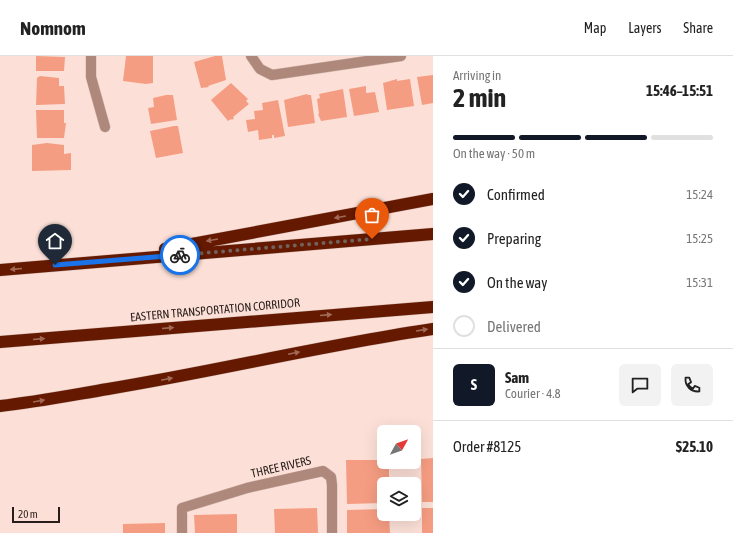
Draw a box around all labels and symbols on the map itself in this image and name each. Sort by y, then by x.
pin [355,198,389,239]
one-way arrow [334,214,346,220]
pin [38,224,72,265]
courier [160,235,200,275]
one-way arrow [206,238,218,244]
one-way arrow [10,265,22,272]
street label: EASTERN TRANSPORTATION CORRIDOR [129,296,301,324]
one-way arrow [320,312,332,318]
one-way arrow [162,325,174,332]
one-way arrow [416,327,428,333]
one-way arrow [33,336,45,343]
one-way arrow [288,349,300,355]
one-way arrow [161,375,173,381]
one-way arrow [33,398,45,404]
north arrow [377,425,421,469]
street label: THREE RIVERS [250,453,312,481]
scale bar [12,505,60,524]

